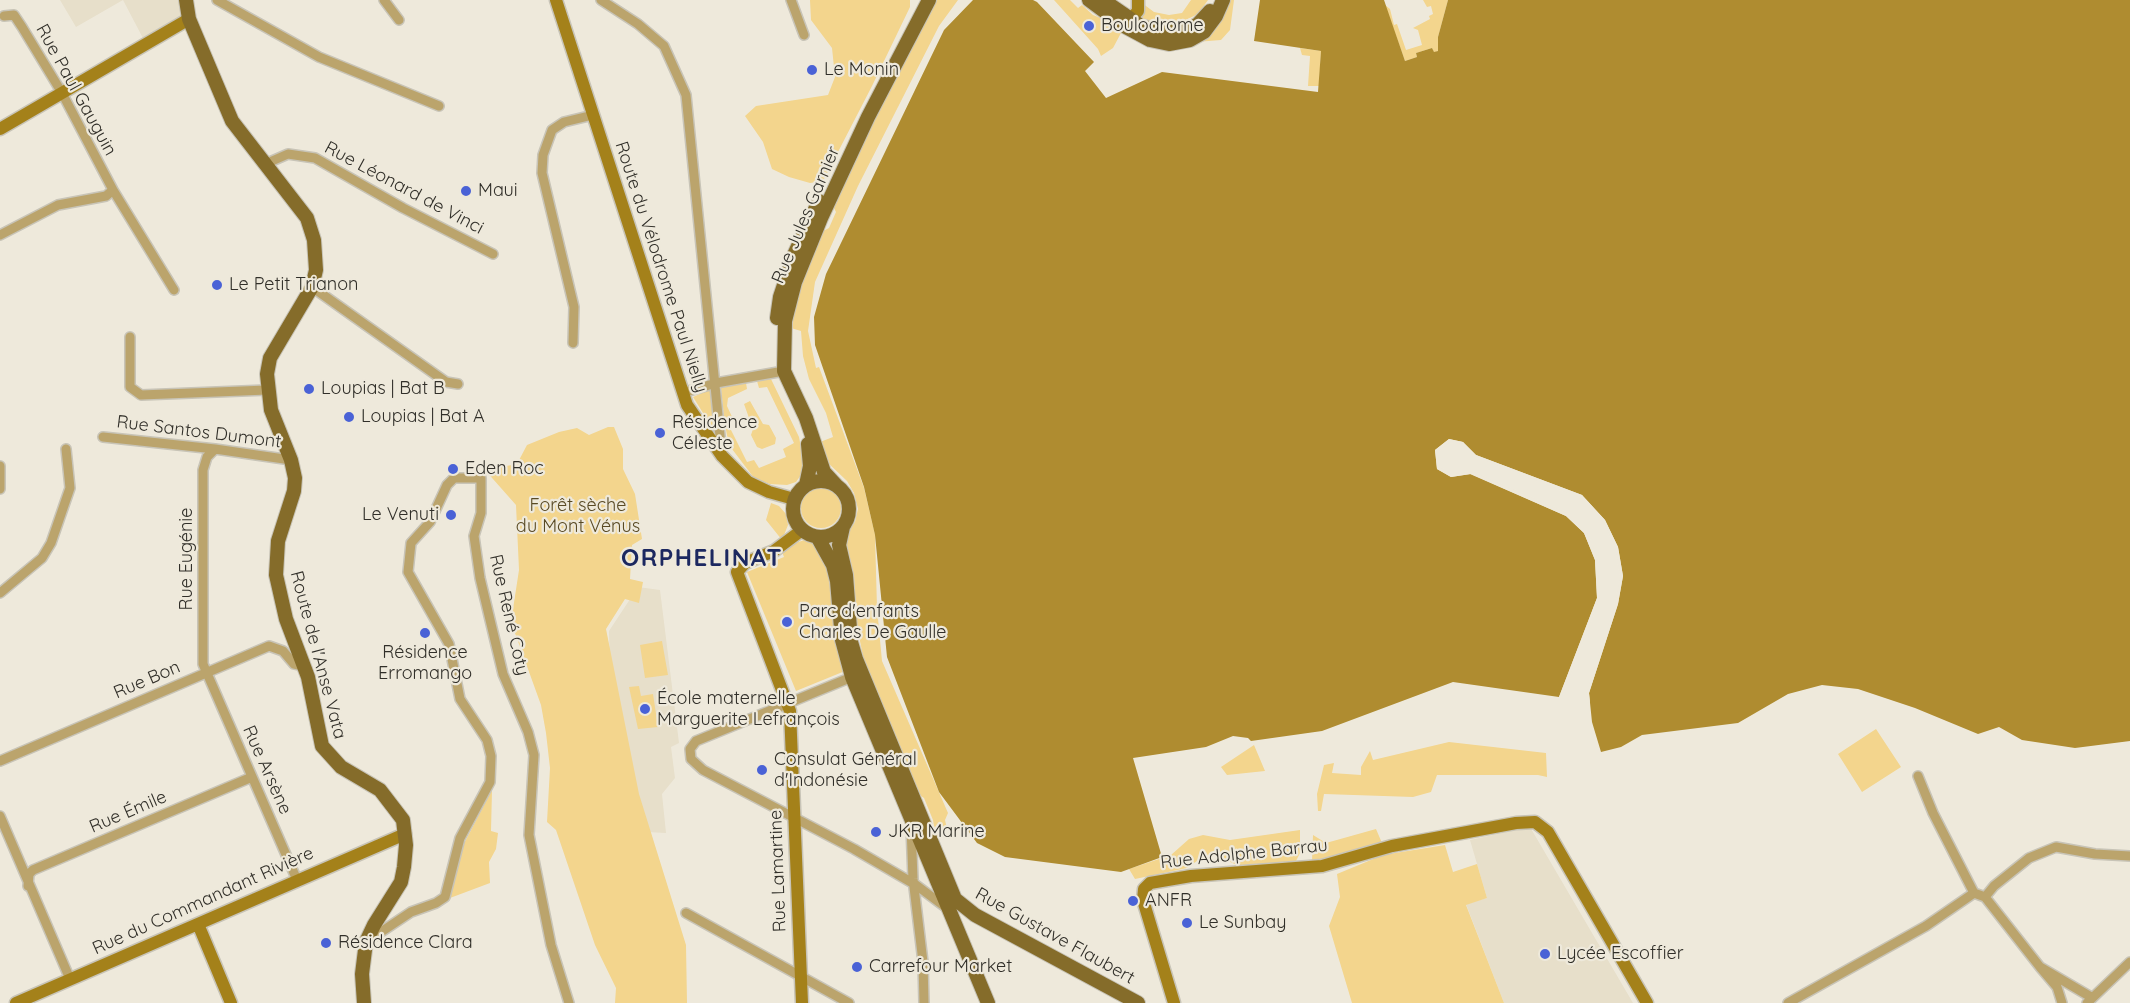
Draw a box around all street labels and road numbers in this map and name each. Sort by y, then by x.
street label: Rue Paul Gauguin [31,20,121,160]
street label: Rue Léonard de Vinci [321,137,487,239]
street label: Route du Vélodrome Paul Nielly [610,139,712,395]
street label: Rue Jules Garnier [767,143,845,287]
street label: Rue Santos Dumont [115,411,283,453]
street label: Rue Eugénie [176,508,198,610]
street label: Rue René Coty [485,552,533,678]
street label: Route de l'Anse Vata [285,569,351,741]
street label: Rue Bon [110,656,184,704]
street label: Rue Arsène [238,722,296,818]
street label: Rue Émile [86,786,170,838]
street label: Rue Lamartine [765,809,791,933]
street label: Rue Adolphe Barrau [1159,834,1329,874]
street label: Rue du Commandant Rivière [89,842,317,960]
street label: Rue Gustave Flaubert [971,883,1139,989]

